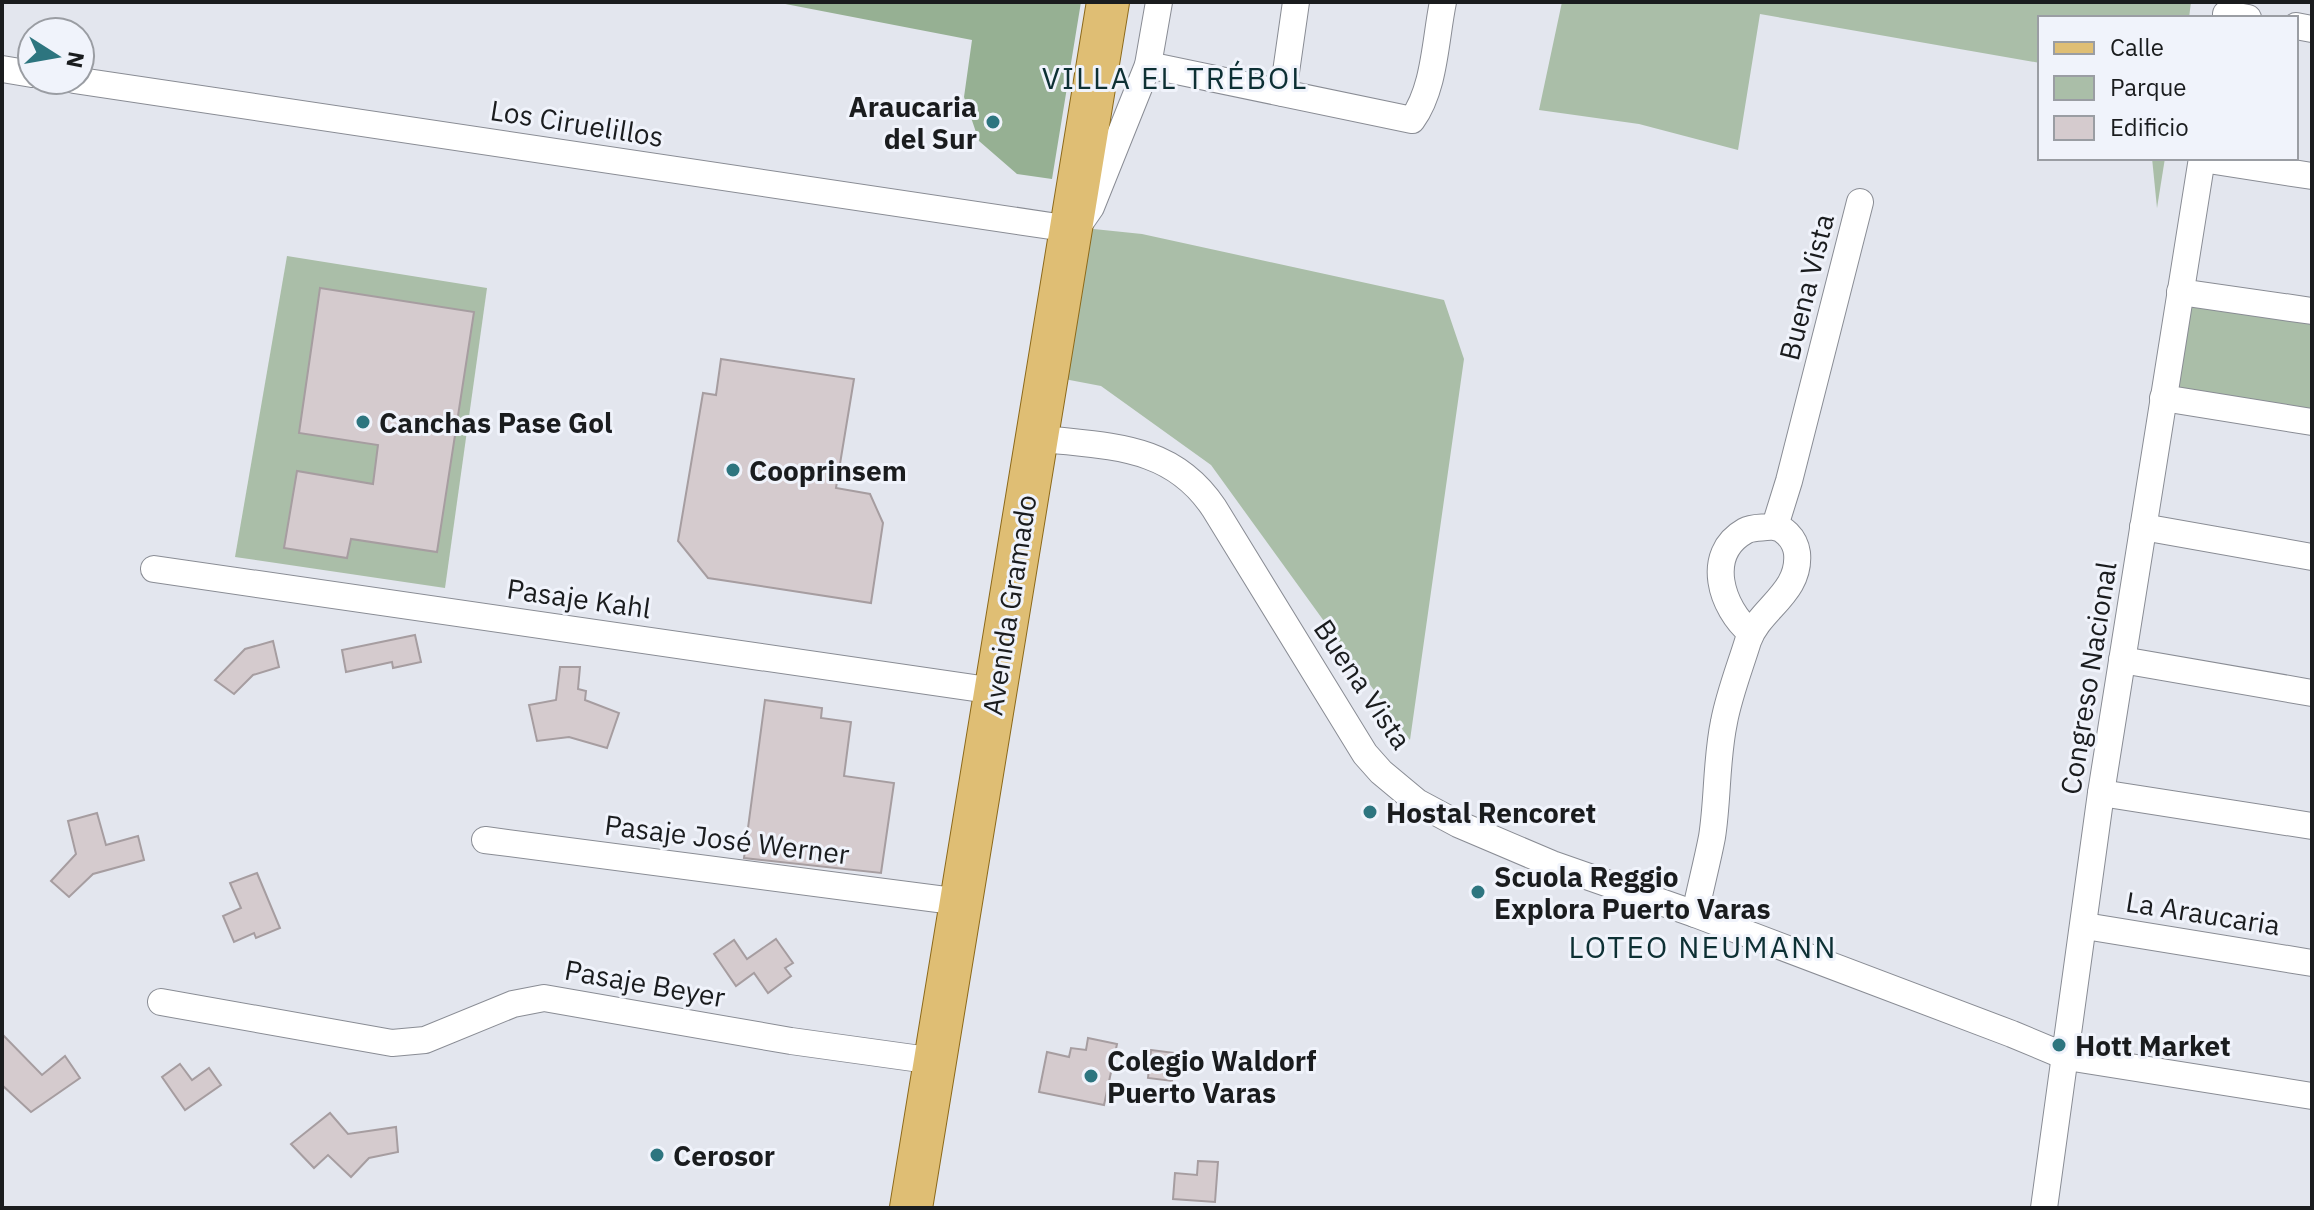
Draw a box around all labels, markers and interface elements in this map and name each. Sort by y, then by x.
north arrow [16,16,96,96]
legend [2038,16,2298,160]
text: Calle [2110,31,2164,63]
text: N [60,49,92,71]
district label: VILLA EL TRÉBOL [1042,58,1308,97]
text: Parque [2110,71,2187,103]
place label: Araucaria del Sur [849,88,977,157]
street label: Los Ciruelillos [488,91,666,155]
text: Edificio [2110,111,2189,143]
marker: Araucaria del Sur [984,113,1002,131]
street label: Buena Vista [1770,210,1842,364]
place label: Canchas Pase Gol [379,404,612,441]
marker: Canchas Pase Gol [354,413,372,431]
place label: Cooprinsem [749,452,907,489]
marker: Cooprinsem [724,461,742,479]
street label: Avenida Gramado [973,492,1045,718]
street label: Congreso Nacional [2051,559,2125,797]
street label: Pasaje Kahl [505,570,653,626]
street label: Buena Vista [1306,612,1420,756]
place label: Hostal Rencoret [1386,794,1596,831]
marker: Hostal Rencoret [1361,803,1379,821]
street label: Pasaje José Werner [602,806,852,872]
place label: Scuola Reggio Explora Puerto Varas [1494,858,1771,927]
marker: Scuola Reggio Explora Puerto Varas [1469,883,1487,901]
street label: La Araucaria [2123,883,2283,943]
district label: LOTEO NEUMANN [1569,927,1837,966]
street label: Pasaje Beyer [562,951,728,1015]
place label: Hott Market [2075,1027,2231,1064]
marker: Hott Market [2050,1036,2068,1054]
place label: Colegio Waldorf Puerto Varas [1107,1042,1316,1111]
marker: Colegio Waldorf Puerto Varas [1082,1067,1100,1085]
place label: Cerosor [673,1137,775,1174]
marker: Cerosor [648,1146,666,1164]

